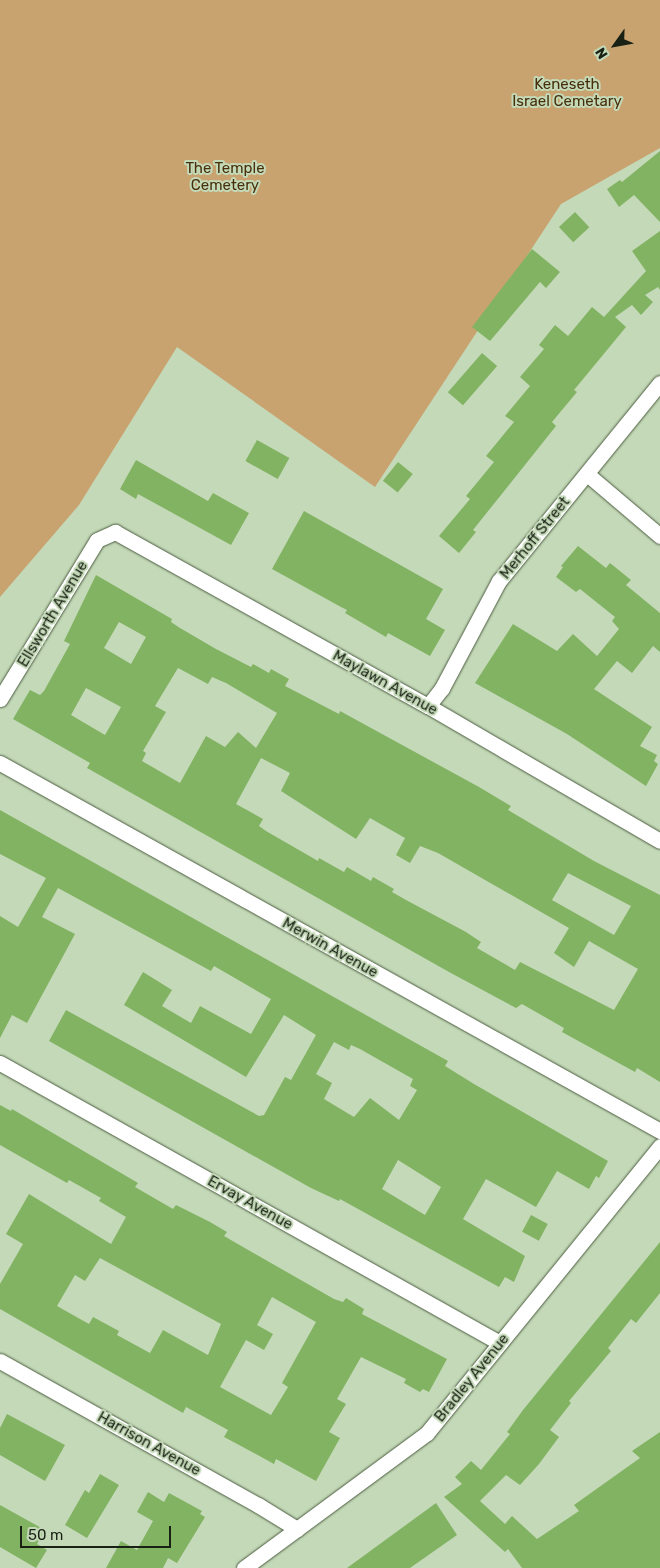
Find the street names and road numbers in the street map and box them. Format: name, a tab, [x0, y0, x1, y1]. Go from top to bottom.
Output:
street label: Merhoff Street	[496, 493, 574, 583]
street label: Ellsworth Avenue	[14, 557, 92, 671]
street label: Maylawn Avenue	[329, 647, 441, 719]
street label: Merwin Avenue	[279, 914, 381, 982]
street label: Ervay Avenue	[204, 1172, 296, 1234]
street label: Bradley Avenue	[431, 1330, 513, 1426]
street label: Harrison Avenue	[94, 1408, 204, 1480]

